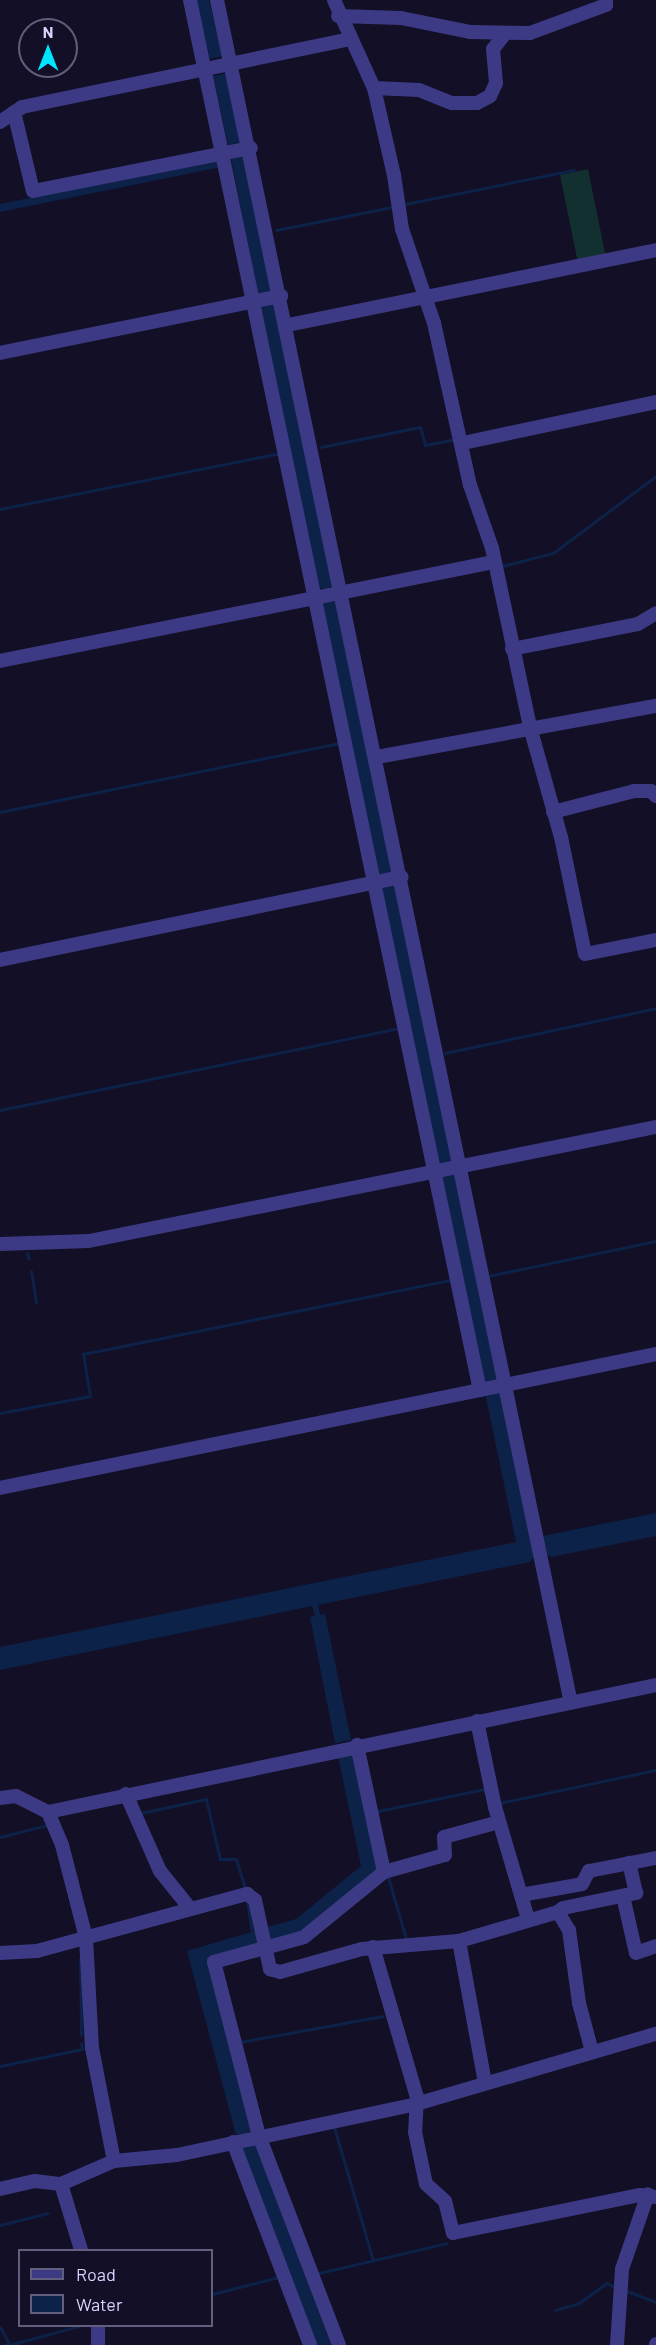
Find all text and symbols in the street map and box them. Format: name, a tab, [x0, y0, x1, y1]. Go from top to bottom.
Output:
north arrow	[18, 18, 78, 78]
text: N	[43, 22, 53, 41]
legend	[18, 2249, 213, 2327]
text: Road	[76, 2263, 116, 2285]
text: Water	[76, 2293, 123, 2315]

